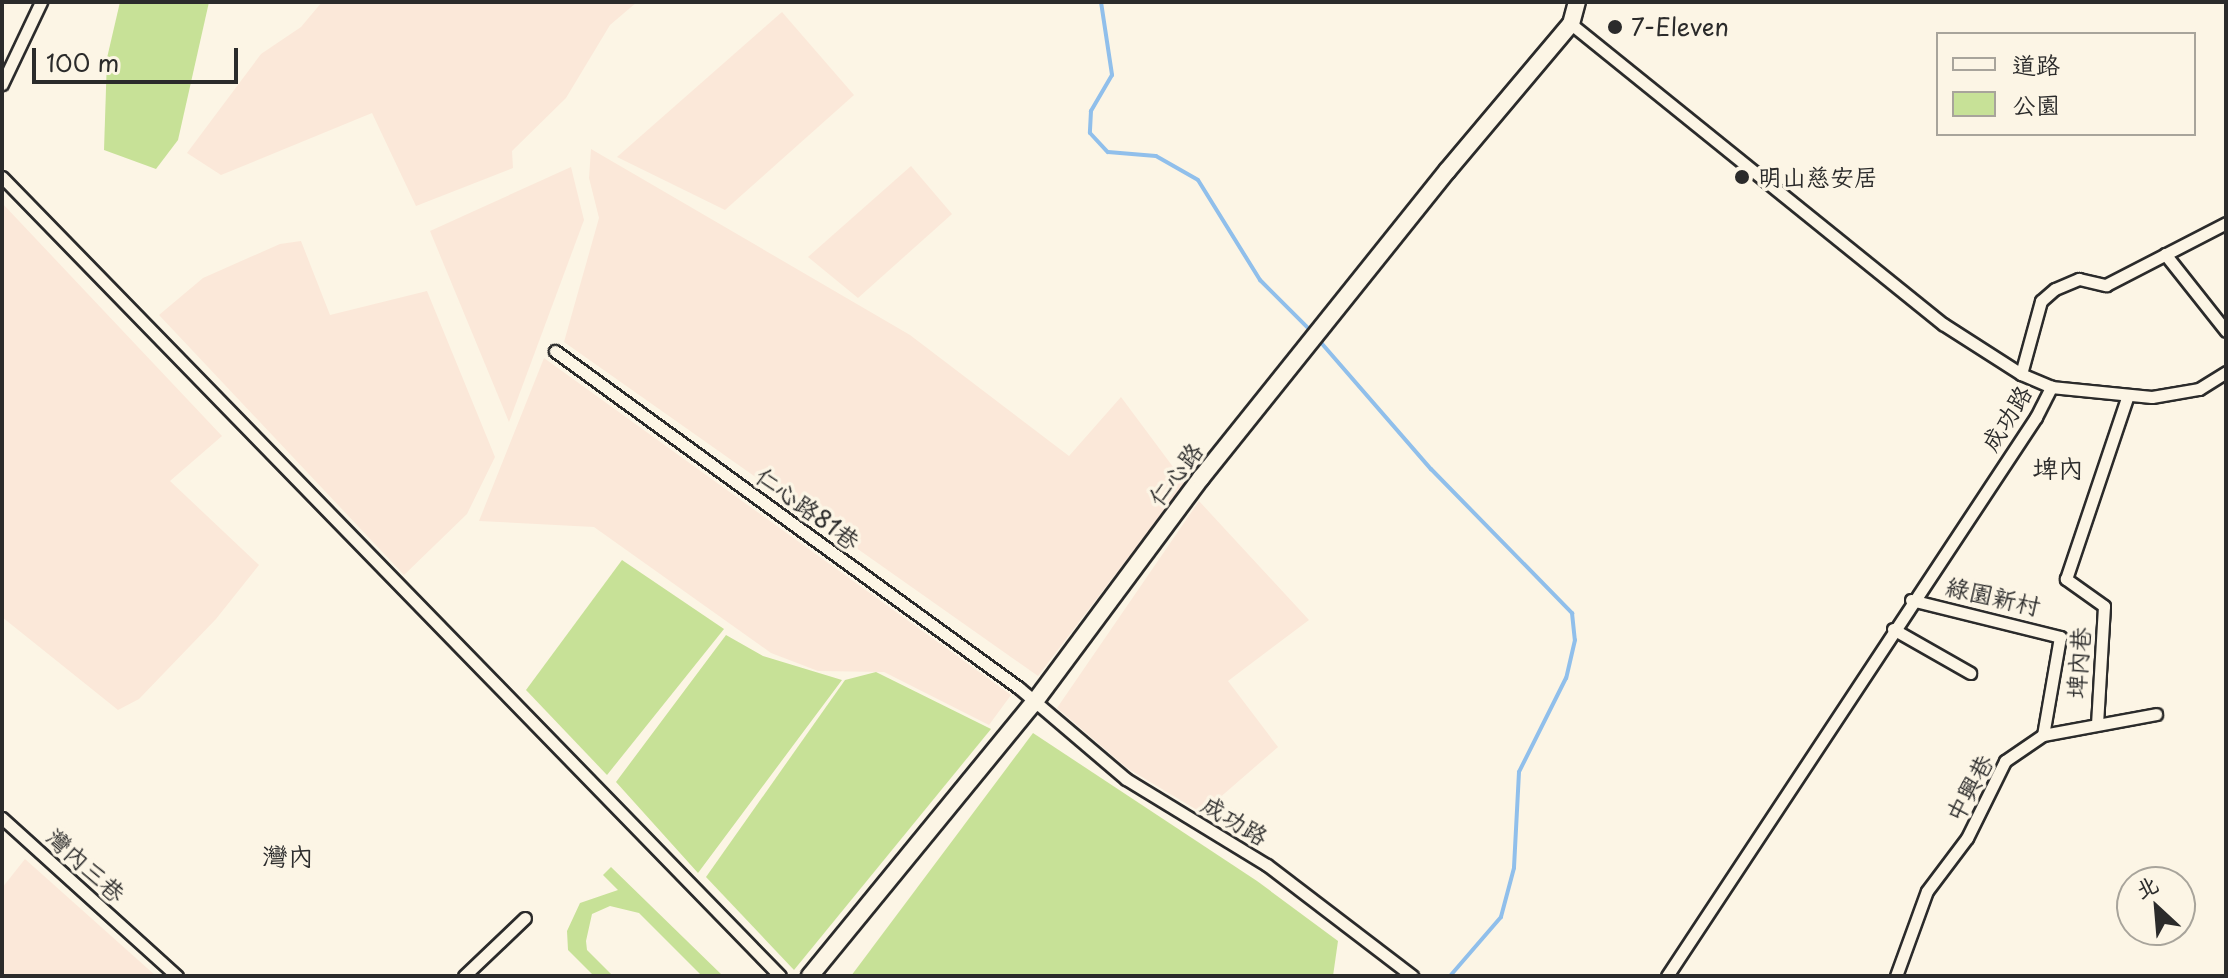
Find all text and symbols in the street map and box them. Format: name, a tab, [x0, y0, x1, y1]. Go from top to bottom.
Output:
place label: 7-Eleven	[1631, 13, 1729, 41]
marker: 7-Eleven	[1606, 18, 1624, 36]
scale bar	[36, 32, 242, 82]
legend	[1936, 32, 2196, 136]
text: 100 m	[46, 44, 119, 80]
text: 道路	[2012, 46, 2060, 82]
text: 公園	[2012, 86, 2060, 122]
place label: 明山慈安居	[1758, 163, 1878, 191]
marker: 明山慈安居	[1733, 168, 1751, 186]
street label: 成功路	[1975, 380, 2037, 456]
street label: 仁心路	[1141, 437, 1209, 511]
district label: 埤内	[2032, 452, 2084, 484]
street label: 仁心路81巷	[750, 461, 866, 555]
street label: 綠園新村	[1943, 571, 2043, 621]
street label: 埤內巷	[2061, 626, 2095, 700]
street label: 中興巷	[1939, 749, 1999, 827]
street label: 成功路	[1197, 789, 1273, 851]
street label: 灣內三巷	[41, 822, 131, 908]
district label: 灣内	[262, 840, 314, 872]
north arrow	[2116, 866, 2196, 946]
text: 北	[2129, 866, 2163, 905]

